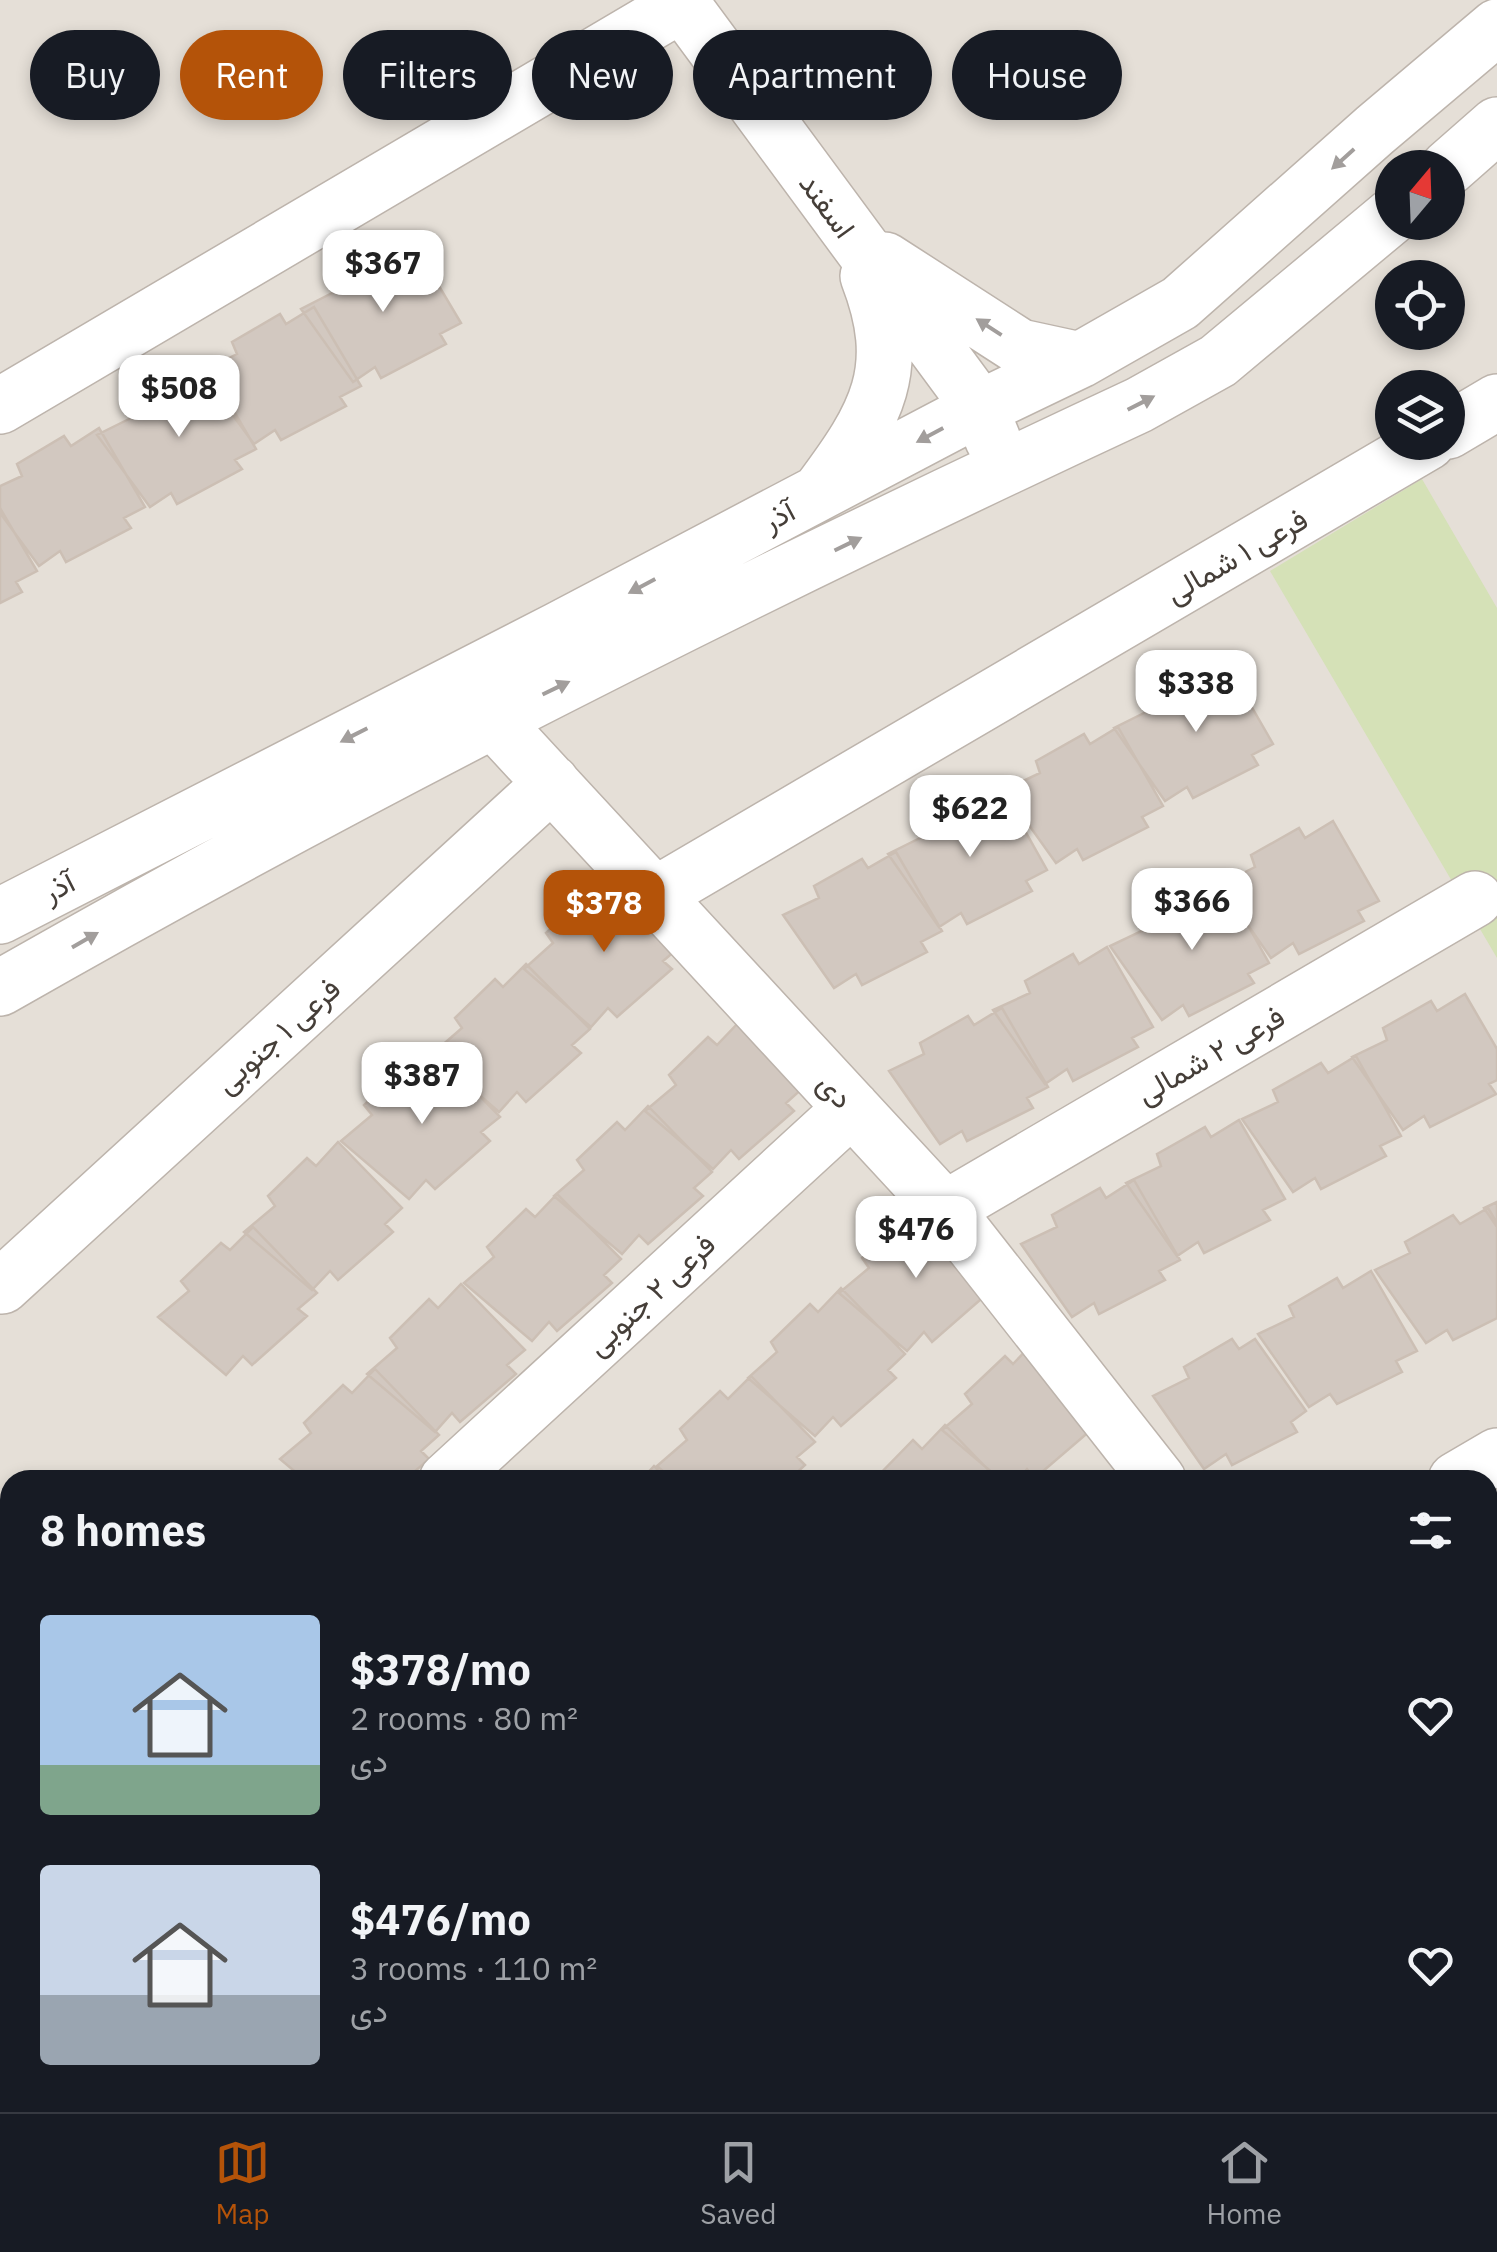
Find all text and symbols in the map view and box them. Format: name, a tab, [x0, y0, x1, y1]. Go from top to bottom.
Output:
chip: Buy	[30, 30, 160, 120]
chip: Rent	[180, 30, 323, 120]
chip: Filters	[343, 30, 512, 120]
chip: New	[532, 30, 673, 120]
chip: Apartment	[693, 30, 932, 120]
chip: House	[952, 30, 1122, 120]
one-way arrow	[1331, 147, 1356, 169]
north arrow	[1375, 150, 1465, 240]
map controls	[1375, 150, 1465, 460]
street label: اسفند	[791, 165, 865, 245]
pin: $367	[324, 230, 442, 315]
text: $367	[345, 241, 421, 283]
button: locate	[1375, 260, 1465, 350]
one-way arrow	[976, 319, 1003, 337]
pin: $508	[120, 355, 238, 440]
text: $508	[141, 366, 217, 408]
button: layers	[1375, 370, 1465, 460]
one-way arrow	[1126, 395, 1155, 412]
one-way arrow	[916, 426, 945, 443]
street label: آذر	[754, 489, 803, 540]
street label: فرعی ۱ شمالی	[1158, 499, 1314, 611]
one-way arrow	[834, 536, 863, 553]
one-way arrow	[628, 577, 657, 594]
pin: $338	[1137, 650, 1255, 735]
text: $338	[1158, 661, 1234, 703]
one-way arrow	[542, 679, 571, 696]
one-way arrow	[339, 726, 368, 743]
pin: $622	[911, 775, 1029, 860]
text: $622	[932, 786, 1008, 828]
street label: آذر	[34, 861, 83, 911]
pin: $366	[1133, 868, 1251, 953]
pin: $378	[545, 870, 663, 955]
text: $366	[1154, 879, 1230, 921]
text: $378	[566, 881, 642, 923]
one-way arrow	[70, 931, 99, 948]
street label: فرعی ۱ جنوبی	[206, 968, 348, 1102]
street label: فرعی ۲ شمالی	[1129, 996, 1291, 1112]
pin: $387	[363, 1042, 481, 1127]
text: $387	[384, 1053, 460, 1095]
street label: دی	[810, 1064, 862, 1116]
pin: $476	[857, 1196, 975, 1281]
text: $476	[878, 1207, 954, 1249]
street label: فرعی ۲ جنوبی	[577, 1224, 723, 1364]
text: 8 homes	[40, 1503, 206, 1558]
icon: filters	[1403, 1503, 1458, 1558]
text: $378/mo	[350, 1642, 531, 1697]
icon: home	[120, 1655, 240, 1775]
icon: heart	[1403, 1688, 1458, 1743]
text: 2 rooms · 80 m²	[350, 1697, 578, 1739]
text: دی	[350, 1739, 388, 1781]
text: $476/mo	[350, 1892, 531, 1947]
icon: home	[120, 1905, 240, 2025]
icon: heart	[1403, 1938, 1458, 1993]
text: 3 rooms · 110 m²	[350, 1947, 597, 1989]
text: دی	[350, 1989, 388, 2031]
tab: Map	[215, 2135, 270, 2232]
tab: Saved	[700, 2135, 776, 2232]
tab: Home	[1207, 2135, 1282, 2232]

